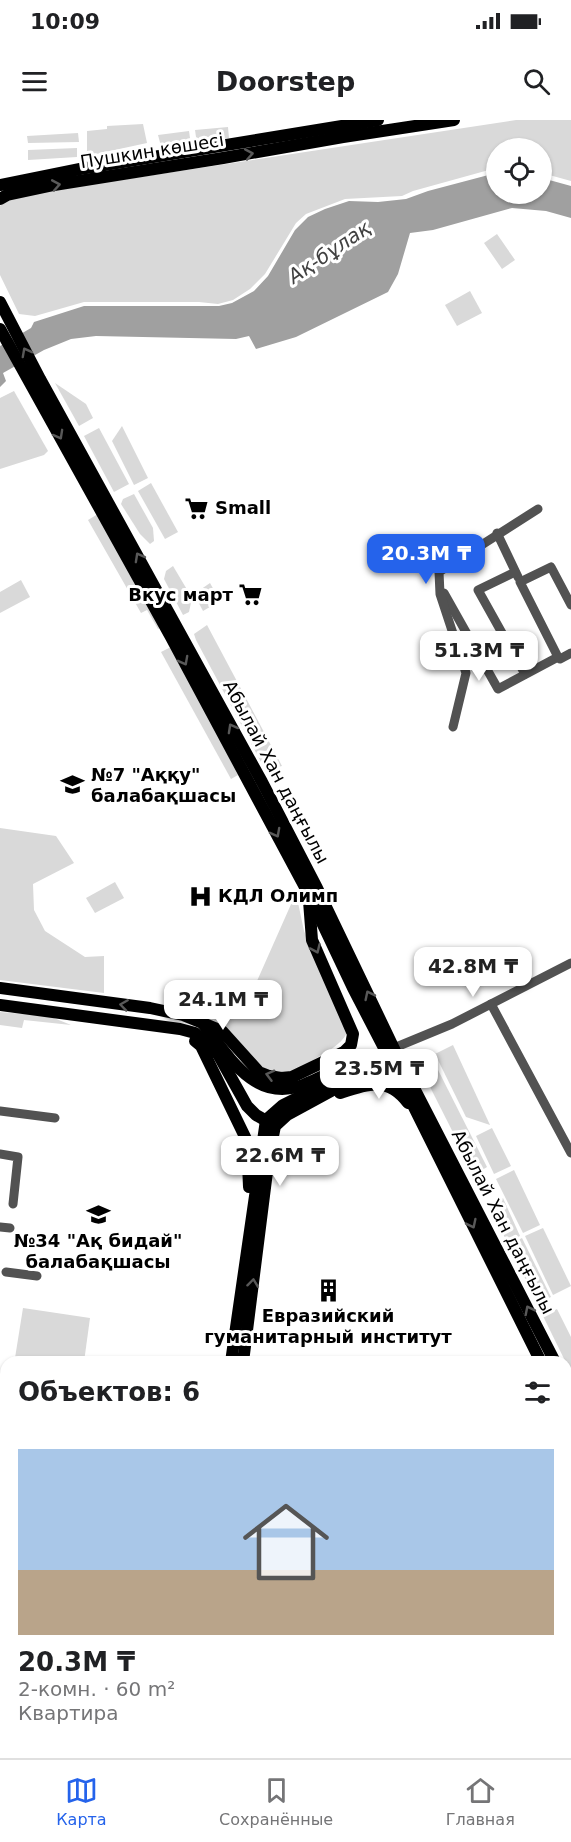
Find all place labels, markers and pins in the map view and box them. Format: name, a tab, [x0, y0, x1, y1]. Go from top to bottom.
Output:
supermarket icon: Small	[184, 495, 210, 521]
place label: Small	[215, 497, 271, 518]
pin: 20.3M ₸	[371, 534, 481, 585]
supermarket icon: Вкус март	[238, 582, 264, 608]
place label: Вкус март	[128, 584, 234, 605]
pin: 51.3M ₸	[424, 631, 534, 682]
place label: №7 "Аққу" балабақшасы	[91, 764, 236, 806]
school or university icon: №7 "Аққу" балабақшасы	[60, 772, 86, 798]
hospital icon: КДЛ Олимп	[187, 883, 213, 909]
place label: КДЛ Олимп	[218, 885, 338, 906]
pin: 42.8M ₸	[418, 947, 528, 998]
pin: 24.1M ₸	[168, 980, 278, 1031]
pin: 23.5M ₸	[324, 1049, 434, 1100]
pin: 22.6M ₸	[225, 1136, 335, 1187]
school or university icon: №34 "Ақ бидай" балабақшасы	[85, 1202, 111, 1228]
place label: №34 "Ақ бидай" балабақшасы	[14, 1230, 182, 1272]
building icon: Евразийский гуманитарный институт	[315, 1277, 341, 1303]
place label: Евразийский гуманитарный институт	[204, 1305, 452, 1347]

